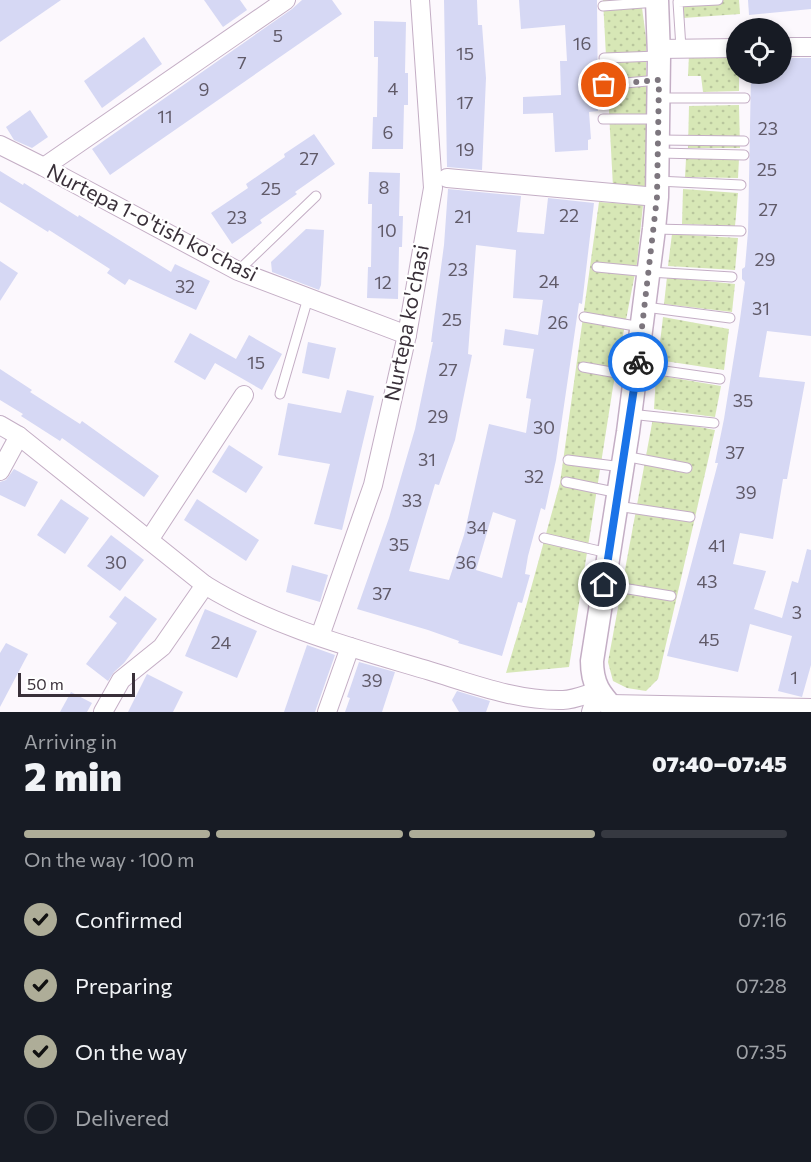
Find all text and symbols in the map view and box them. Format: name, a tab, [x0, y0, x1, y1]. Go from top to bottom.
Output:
map controls	[726, 18, 792, 84]
button: locate	[726, 18, 792, 84]
house number: 5	[273, 24, 283, 46]
house number: 16	[573, 32, 591, 54]
house number: 15	[456, 42, 474, 64]
house number: 7	[237, 51, 247, 73]
pin	[578, 59, 629, 110]
icon: bag	[587, 68, 620, 101]
house number: 4	[388, 77, 399, 99]
house number: 9	[199, 78, 209, 100]
house number: 17	[456, 91, 474, 113]
house number: 11	[157, 105, 173, 127]
house number: 23	[758, 117, 778, 139]
house number: 6	[383, 121, 393, 143]
house number: 19	[456, 138, 474, 160]
house number: 27	[299, 147, 319, 169]
street label: Nurtepa 1-o'tish ko'chasi	[43, 158, 262, 286]
house number: 25	[757, 158, 777, 180]
house number: 8	[379, 176, 390, 198]
house number: 25	[261, 177, 281, 199]
house number: 27	[758, 198, 778, 220]
house number: 22	[559, 204, 579, 226]
house number: 21	[454, 205, 472, 227]
house number: 23	[227, 206, 247, 228]
house number: 10	[377, 219, 397, 241]
street label: Nurtepa ko'chasi	[378, 242, 433, 403]
house number: 29	[755, 248, 775, 270]
house number: 23	[448, 258, 468, 280]
house number: 24	[539, 270, 559, 292]
house number: 12	[374, 271, 392, 293]
house number: 32	[175, 275, 195, 297]
house number: 31	[752, 297, 770, 319]
house number: 25	[442, 308, 462, 330]
house number: 26	[548, 311, 568, 333]
courier	[608, 332, 668, 392]
icon: bike	[622, 346, 655, 379]
house number: 15	[247, 351, 265, 373]
house number: 27	[438, 358, 458, 380]
house number: 35	[733, 389, 753, 411]
house number: 29	[428, 405, 448, 427]
house number: 30	[533, 416, 555, 438]
house number: 37	[725, 441, 745, 463]
house number: 31	[418, 448, 436, 470]
house number: 32	[524, 465, 544, 487]
house number: 39	[735, 481, 757, 503]
house number: 33	[402, 489, 422, 511]
house number: 34	[466, 516, 488, 538]
house number: 35	[389, 533, 409, 555]
house number: 41	[708, 534, 726, 556]
house number: 30	[105, 551, 127, 573]
house number: 36	[455, 551, 477, 573]
pin	[578, 559, 629, 610]
icon: home	[587, 568, 620, 601]
house number: 43	[696, 570, 718, 592]
house number: 37	[372, 582, 392, 604]
house number: 3	[792, 601, 802, 623]
house number: 45	[698, 628, 720, 650]
house number: 24	[211, 631, 231, 653]
house number: 1	[790, 666, 798, 688]
house number: 39	[361, 669, 383, 691]
scale bar	[18, 670, 135, 698]
text: 50 m	[27, 674, 64, 693]
text: Arriving in	[24, 729, 117, 753]
text: 07:40–07:45	[652, 750, 787, 777]
text: 2 min	[24, 751, 122, 799]
text: On the way · 100 m	[24, 847, 194, 871]
icon: check	[24, 903, 57, 936]
text: Confirmed	[75, 906, 182, 933]
text: 07:16	[738, 907, 787, 931]
icon: check	[24, 969, 57, 1002]
text: Preparing	[75, 972, 172, 999]
text: 07:28	[736, 973, 787, 997]
icon: check	[24, 1035, 57, 1068]
text: On the way	[75, 1038, 187, 1065]
text: 07:35	[736, 1039, 787, 1063]
text: Delivered	[75, 1104, 169, 1131]

